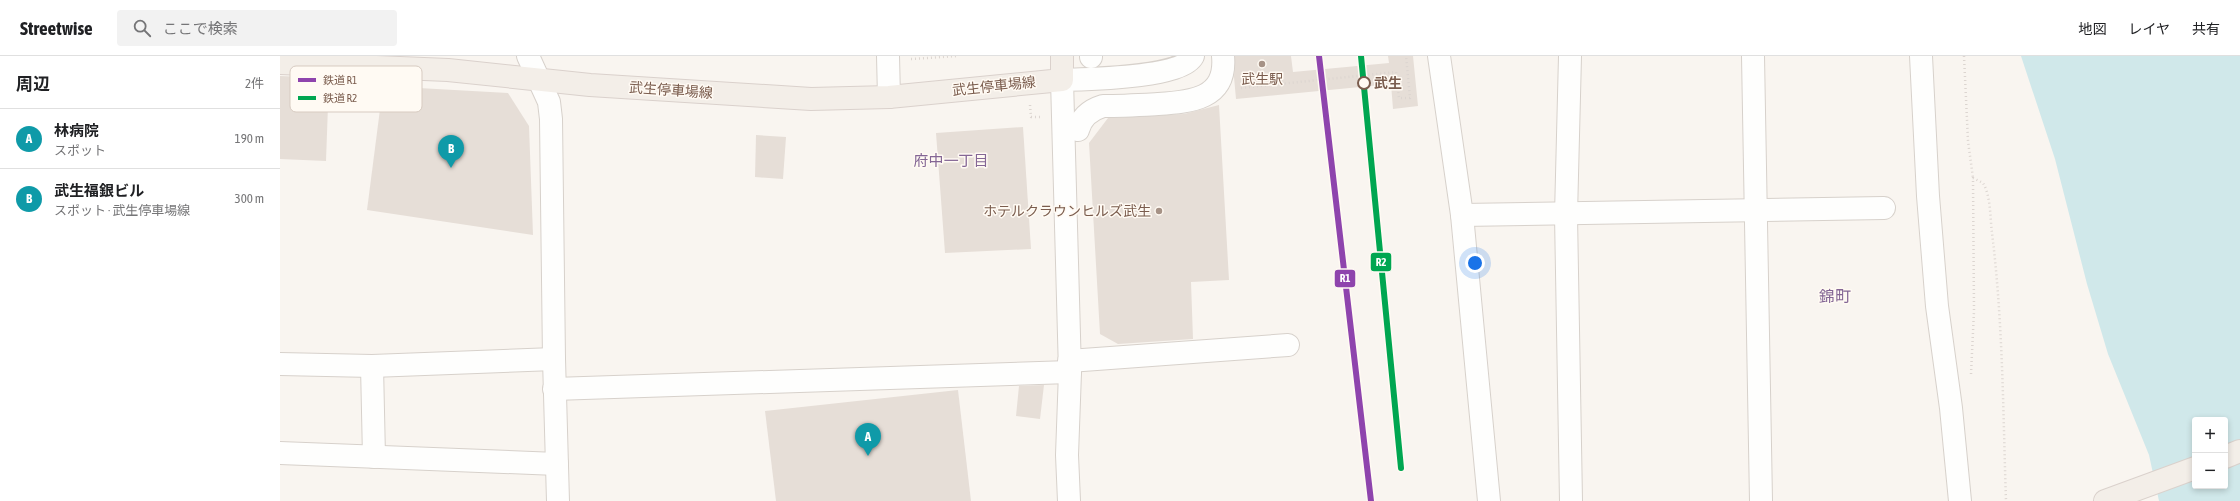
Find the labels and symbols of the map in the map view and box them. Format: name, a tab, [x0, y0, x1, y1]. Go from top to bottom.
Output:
marker: 武生駅	[1257, 59, 1267, 69]
legend	[290, 66, 422, 112]
place label: 武生駅	[1241, 71, 1283, 87]
text: 鉄道 R1	[323, 74, 357, 86]
street label: 武生停車場線	[951, 74, 1037, 98]
place label: 武生	[1374, 75, 1402, 91]
marker: 武生	[1357, 76, 1371, 90]
street label: 武生停車場線	[629, 79, 713, 101]
text: 鉄道 R2	[323, 92, 357, 104]
pin: B	[438, 135, 464, 168]
district label: 府中一丁目	[913, 152, 989, 169]
place label: ホテルクラウンヒルズ武生	[983, 203, 1151, 219]
marker: ホテルクラウンヒルズ武生	[1154, 206, 1164, 216]
line badge: R2	[1370, 252, 1392, 272]
your location	[1465, 253, 1485, 273]
text: R2	[1376, 256, 1386, 268]
line badge: R1	[1334, 269, 1356, 288]
text: R1	[1340, 272, 1350, 284]
district label: 錦町	[1819, 287, 1851, 305]
pin: A	[855, 423, 881, 456]

